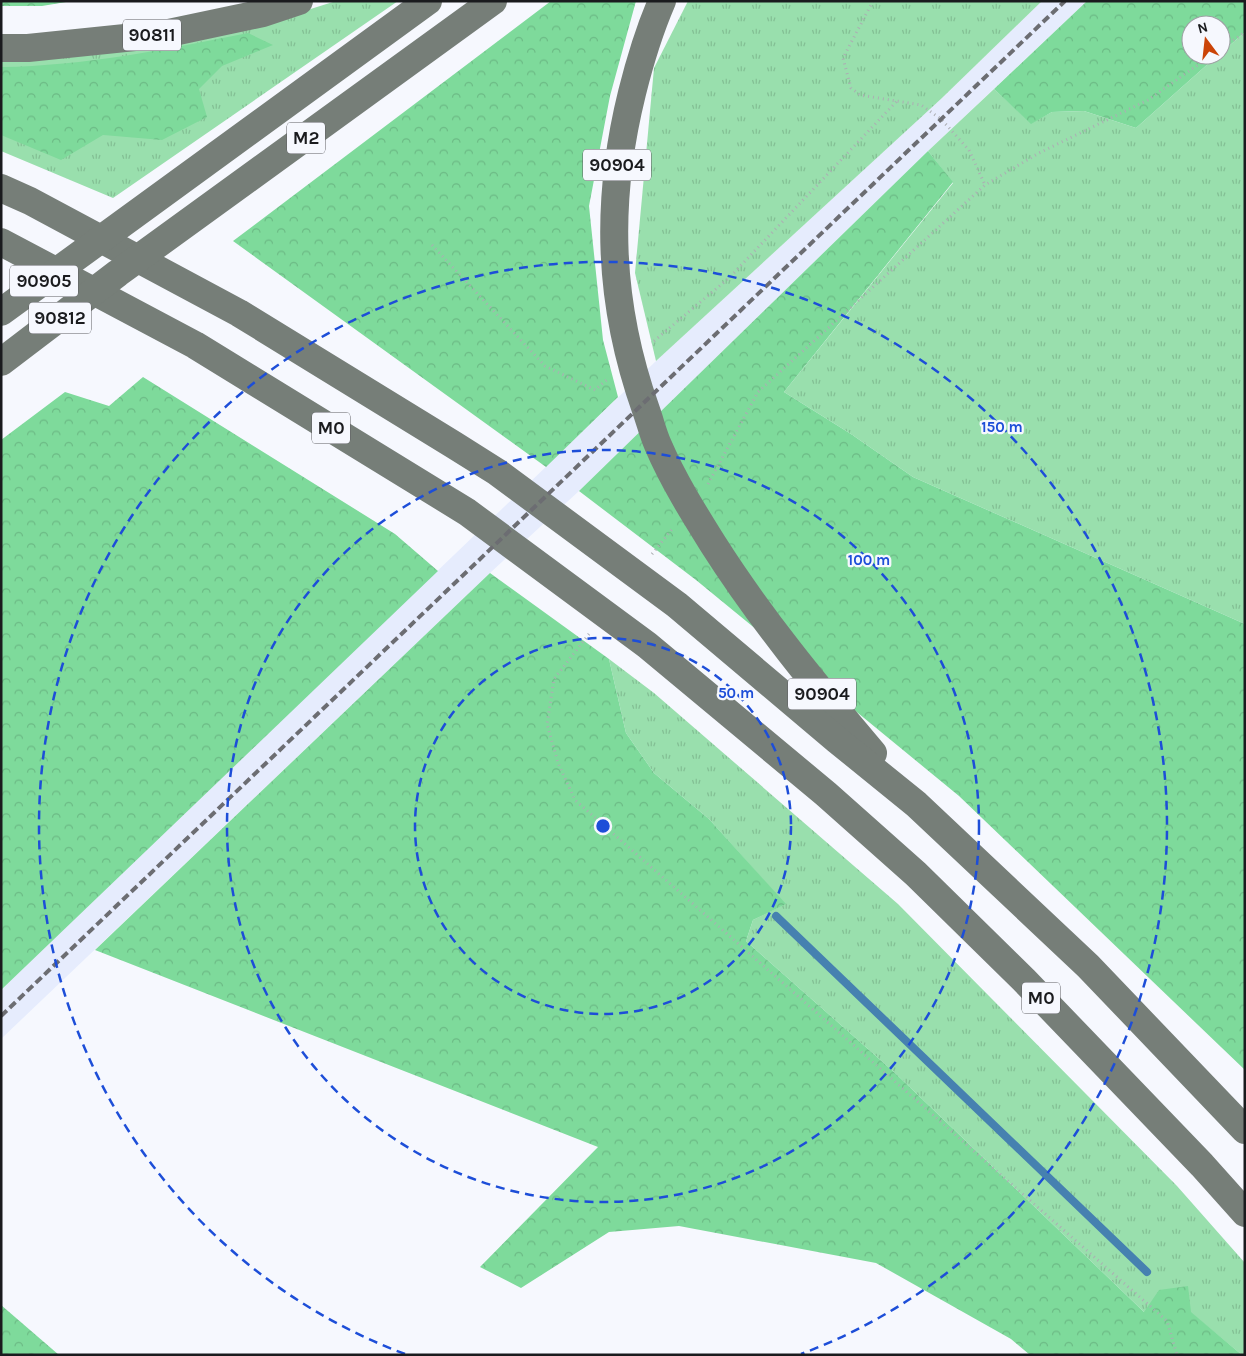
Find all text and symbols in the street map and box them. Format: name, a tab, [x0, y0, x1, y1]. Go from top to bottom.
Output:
north arrow	[1181, 15, 1231, 65]
text: N	[1196, 18, 1210, 37]
road number: 90811	[123, 20, 181, 50]
road number: M2	[287, 122, 325, 154]
road number: 90904	[583, 150, 651, 180]
road number: 90905	[10, 266, 78, 296]
road number: 90812	[29, 302, 91, 334]
road number: M0	[312, 412, 350, 443]
text: 150 m	[981, 418, 1023, 436]
text: 100 m	[848, 551, 890, 569]
road number: 90904	[788, 679, 856, 710]
text: 50 m	[718, 684, 754, 702]
centre of rings	[594, 817, 612, 835]
road number: M0	[1022, 982, 1060, 1014]

